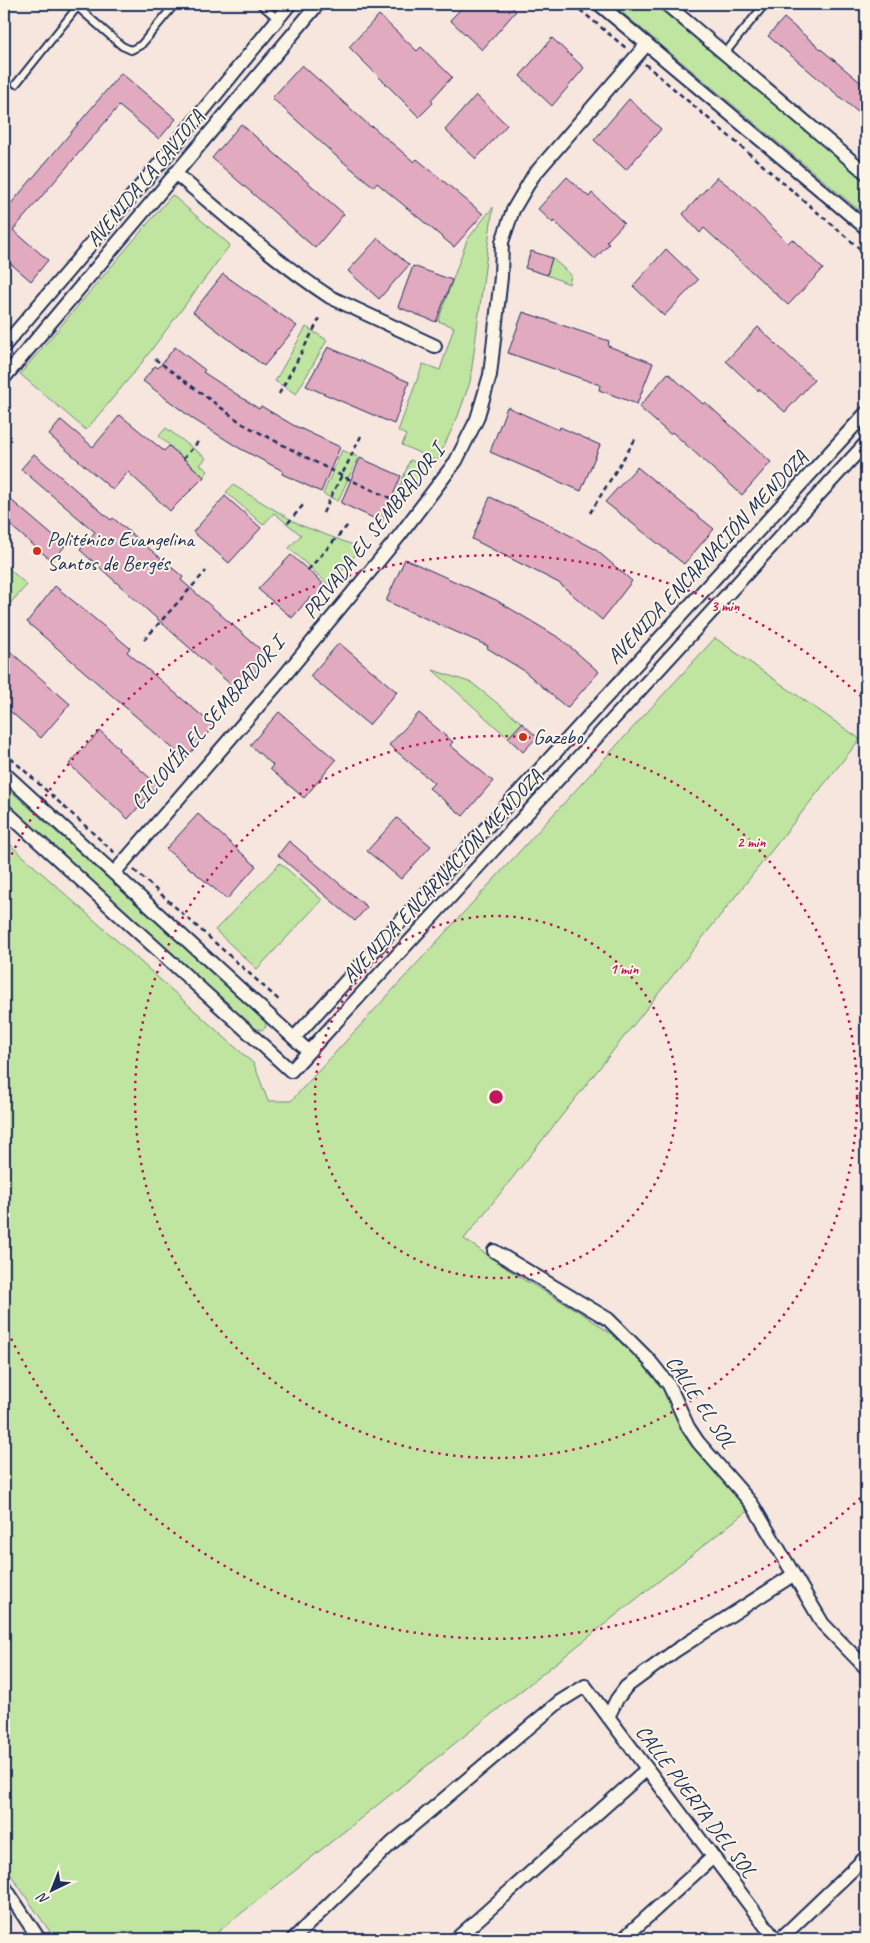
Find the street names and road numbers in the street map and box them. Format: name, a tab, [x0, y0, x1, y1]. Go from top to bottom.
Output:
street label: AVENIDA LA GAVIOTA	[80, 104, 210, 252]
street label: PRIVADA EL SEMBRADOR I	[297, 435, 452, 624]
street label: AVENIDA ENCARNACIÓN MENDOZA	[601, 445, 813, 669]
street label: CICLOVÍA EL SEMBRADOR I	[125, 628, 292, 815]
street label: AVENIDA ENCARNACIÓN MENDOZA	[336, 764, 548, 988]
street label: CALLE EL SOL	[660, 1350, 742, 1454]
street label: CALLE PUERTA DEL SOL	[630, 1720, 763, 1883]

